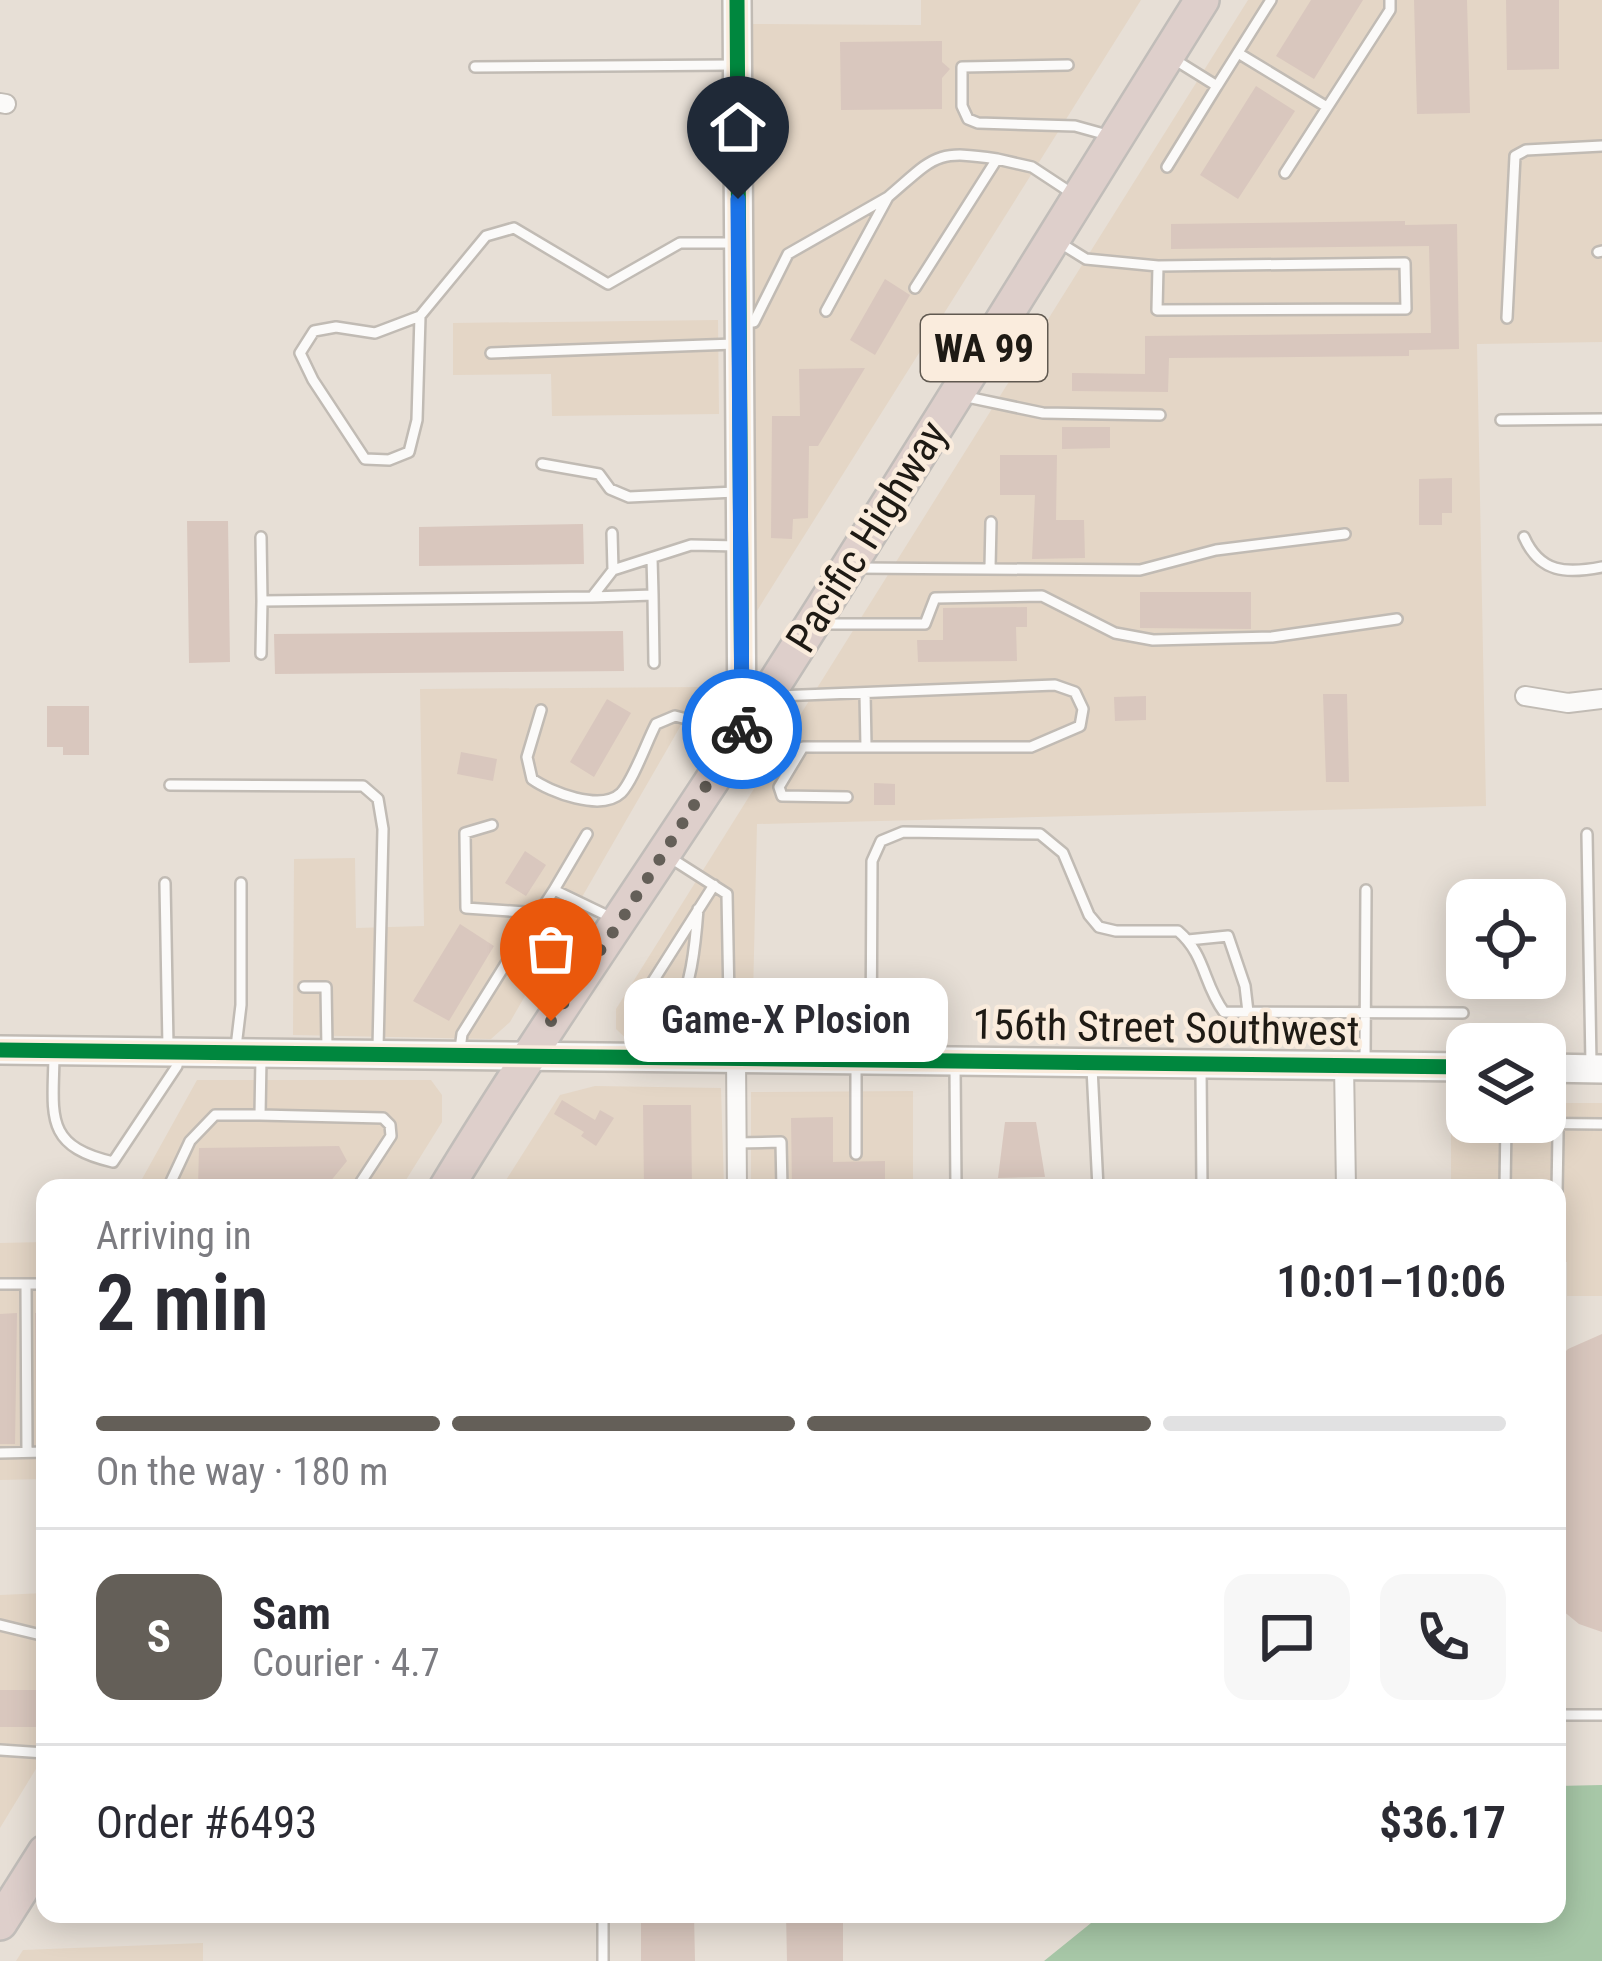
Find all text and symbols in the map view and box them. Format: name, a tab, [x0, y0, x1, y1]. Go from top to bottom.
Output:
pin	[687, 76, 789, 199]
icon: home	[705, 94, 771, 160]
road number: WA 99	[921, 315, 1047, 381]
street label: Pacific Highway	[776, 412, 957, 661]
courier	[682, 669, 802, 789]
icon: bike	[709, 696, 775, 762]
map controls	[1446, 879, 1566, 1143]
button: locate	[1446, 879, 1566, 999]
pin	[500, 898, 602, 1021]
icon: bag	[518, 916, 584, 982]
callout: Game-X Plosion	[623, 979, 947, 1063]
text: Game-X Plosion	[661, 997, 911, 1043]
street label: 156th Street Southwest	[972, 1000, 1360, 1055]
button: layers	[1446, 1023, 1566, 1143]
text: Arriving in	[96, 1213, 252, 1259]
text: 10:01–10:06	[1276, 1255, 1506, 1308]
text: 2 min	[96, 1258, 269, 1349]
text: On the way · 180 m	[96, 1449, 388, 1495]
button: chat	[1224, 1574, 1350, 1700]
button: phone	[1380, 1574, 1506, 1700]
text: Sam	[252, 1587, 331, 1640]
text: S	[147, 1610, 171, 1663]
text: Courier · 4.7	[252, 1640, 440, 1686]
text: Order #6493	[96, 1796, 317, 1849]
text: $36.17	[1379, 1796, 1506, 1849]

